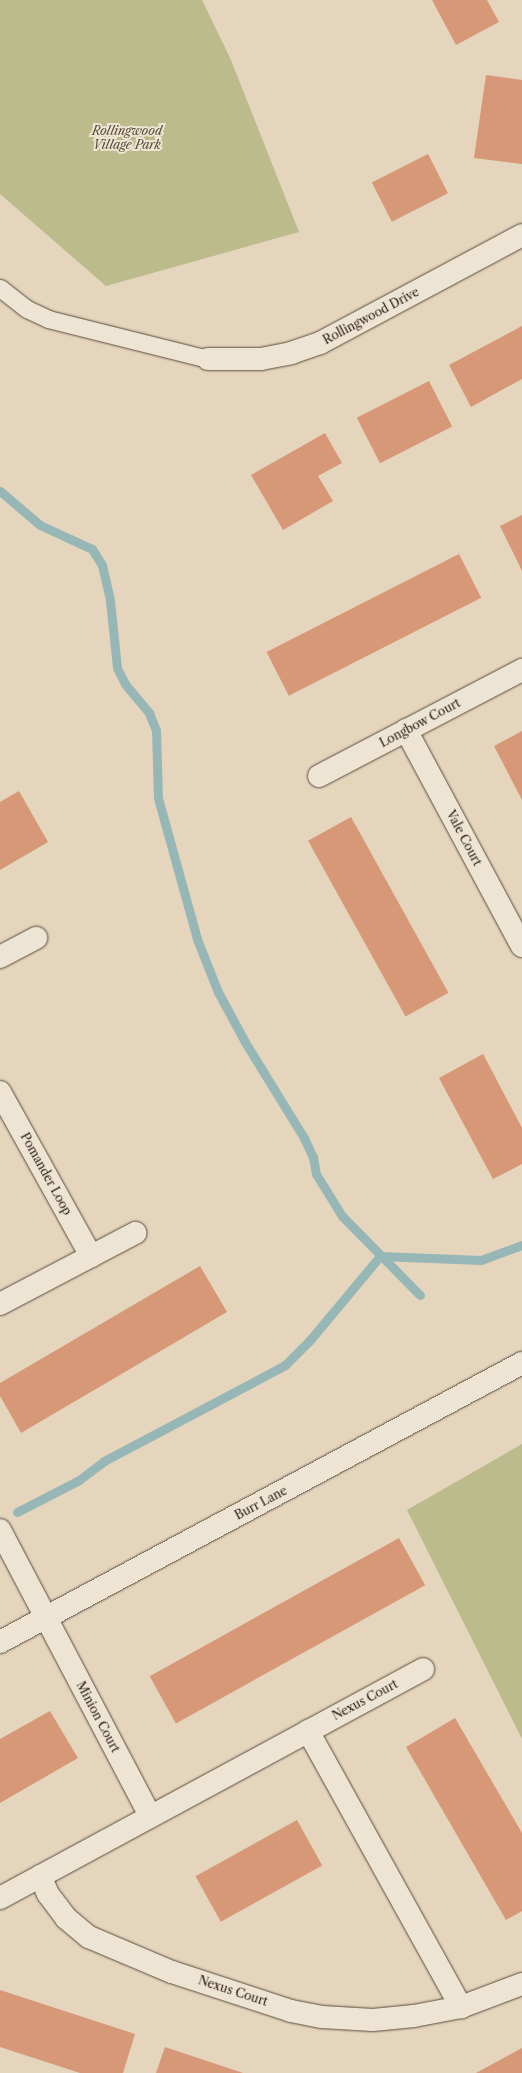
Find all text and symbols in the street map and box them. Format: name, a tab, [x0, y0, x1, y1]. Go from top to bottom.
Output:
park label: Rollingwood Village Park	[92, 124, 162, 152]
street label: Rollingwood Drive	[321, 285, 421, 347]
street label: Longbow Court	[377, 696, 463, 750]
street label: Vale Court	[443, 808, 485, 868]
street label: Pomander Loop	[17, 1130, 75, 1218]
street label: Burr Lane	[232, 1483, 290, 1523]
street label: Nexus Court	[330, 1677, 400, 1723]
street label: Minion Court	[73, 1679, 123, 1755]
street label: Nexus Court	[197, 1973, 269, 2009]

